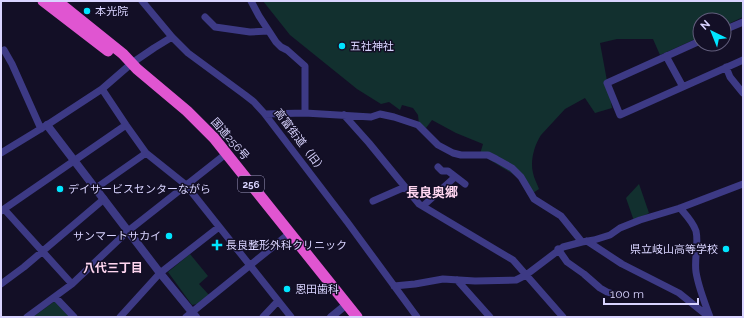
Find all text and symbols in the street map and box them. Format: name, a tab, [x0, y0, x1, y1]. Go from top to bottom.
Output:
place label: 本光院	[95, 5, 128, 18]
marker: 本光院	[82, 6, 92, 16]
north arrow	[692, 12, 732, 52]
text: N	[698, 17, 713, 33]
place label: 五社神社	[350, 40, 394, 53]
marker: 五社神社	[337, 41, 347, 51]
street label: 高富街道（旧）	[272, 106, 328, 176]
street label: 国道256号	[208, 115, 252, 163]
road number: 256	[238, 176, 264, 192]
place label: デイサービスセンターながら	[68, 183, 211, 196]
marker: デイサービスセンターながら	[55, 184, 65, 194]
district label: 長良奥郷	[406, 185, 458, 200]
place label: サンマートサカイ	[73, 230, 161, 243]
marker: サンマートサカイ	[164, 231, 174, 241]
marker: 長良整形外科クリニック	[211, 239, 223, 251]
place label: 長良整形外科クリニック	[226, 239, 347, 252]
place label: 県立岐山高等学校	[630, 243, 718, 256]
marker: 県立岐山高等学校	[721, 244, 731, 254]
district label: 八代三丁目	[83, 261, 143, 275]
scale bar	[604, 280, 698, 306]
place label: 恩田歯科	[295, 283, 339, 296]
marker: 恩田歯科	[282, 284, 292, 294]
text: 100 m	[610, 287, 644, 301]

